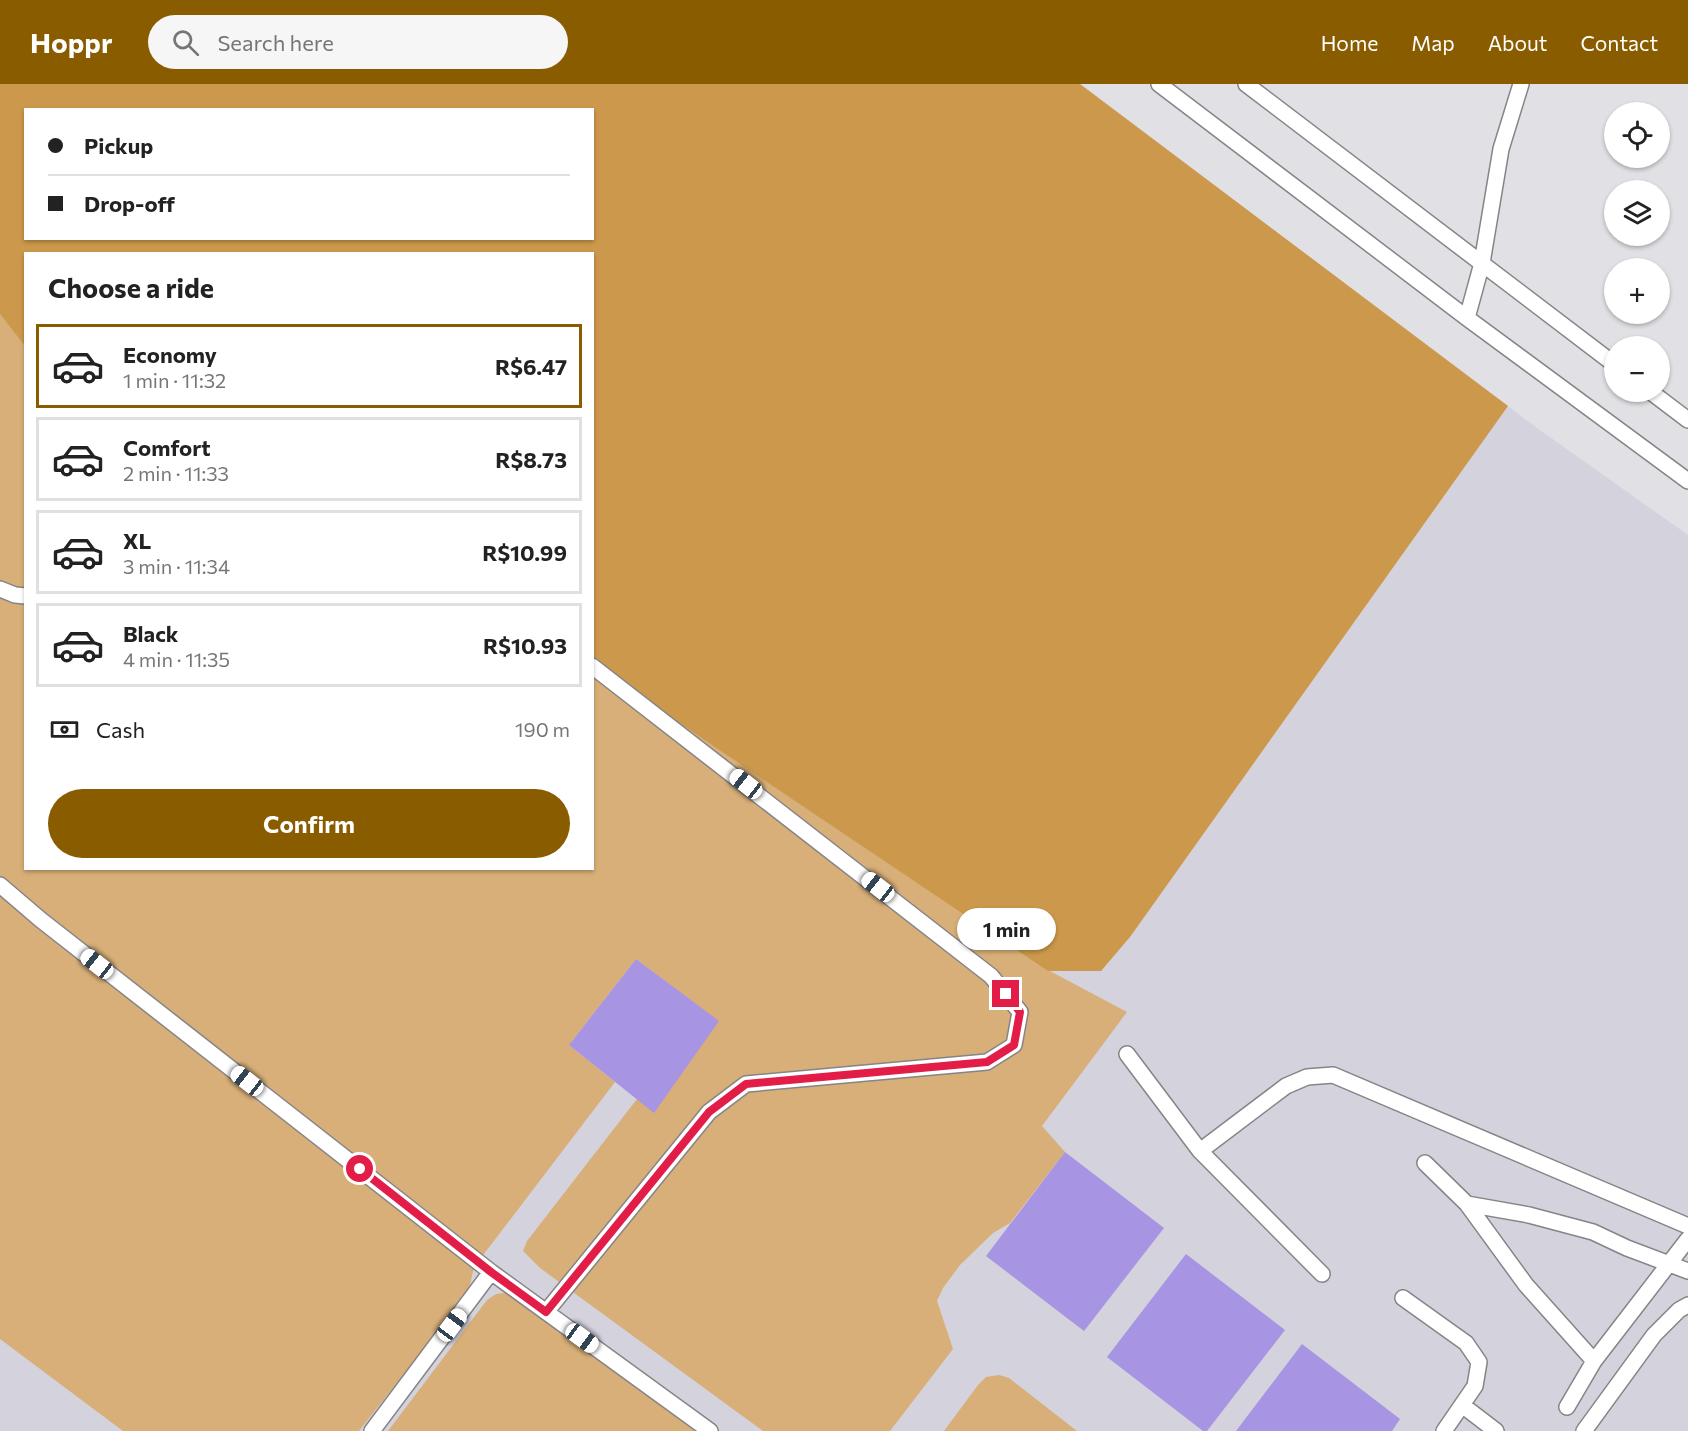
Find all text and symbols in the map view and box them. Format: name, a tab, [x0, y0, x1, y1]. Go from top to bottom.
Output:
search box	[148, 15, 568, 69]
text: Hoppr	[30, 25, 112, 59]
icon: search	[169, 26, 202, 59]
text: Search here	[217, 29, 334, 56]
text: Home	[1321, 30, 1378, 55]
text: Map	[1411, 30, 1455, 55]
text: About	[1488, 30, 1547, 55]
text: Contact	[1580, 30, 1658, 55]
map controls	[1604, 102, 1670, 402]
button: locate	[1604, 102, 1670, 168]
text: Pickup	[84, 132, 153, 159]
button: layers	[1604, 180, 1670, 246]
text: Drop-off	[84, 190, 175, 217]
button: +	[1604, 258, 1670, 324]
text: Choose a ride	[48, 271, 214, 304]
button: −	[1604, 336, 1670, 402]
icon: car	[51, 339, 105, 393]
text: Economy	[123, 341, 217, 368]
text: R$6.47	[495, 353, 567, 380]
text: 1 min · 11:32	[123, 368, 226, 392]
icon: car	[51, 432, 105, 486]
text: Comfort	[123, 434, 211, 461]
text: R$8.73	[495, 446, 567, 473]
text: 2 min · 11:33	[123, 461, 229, 485]
icon: car	[51, 525, 105, 579]
text: XL	[123, 527, 151, 554]
text: R$10.99	[482, 539, 567, 566]
text: 3 min · 11:34	[123, 554, 230, 578]
icon: car	[51, 618, 105, 672]
text: Black	[123, 620, 178, 647]
text: R$10.93	[483, 632, 567, 659]
text: 4 min · 11:35	[123, 647, 230, 671]
icon: cash	[48, 713, 81, 746]
text: Cash	[96, 716, 145, 743]
text: 190 m	[515, 717, 570, 741]
car	[726, 766, 766, 802]
button: Confirm	[48, 789, 570, 858]
car	[858, 869, 898, 905]
callout: 1 min	[956, 907, 1056, 949]
text: 1 min	[983, 917, 1030, 941]
car	[77, 946, 117, 982]
route end	[992, 980, 1019, 1007]
car	[227, 1063, 267, 1099]
route start	[346, 1155, 373, 1182]
car	[434, 1305, 470, 1345]
car	[562, 1320, 602, 1356]

